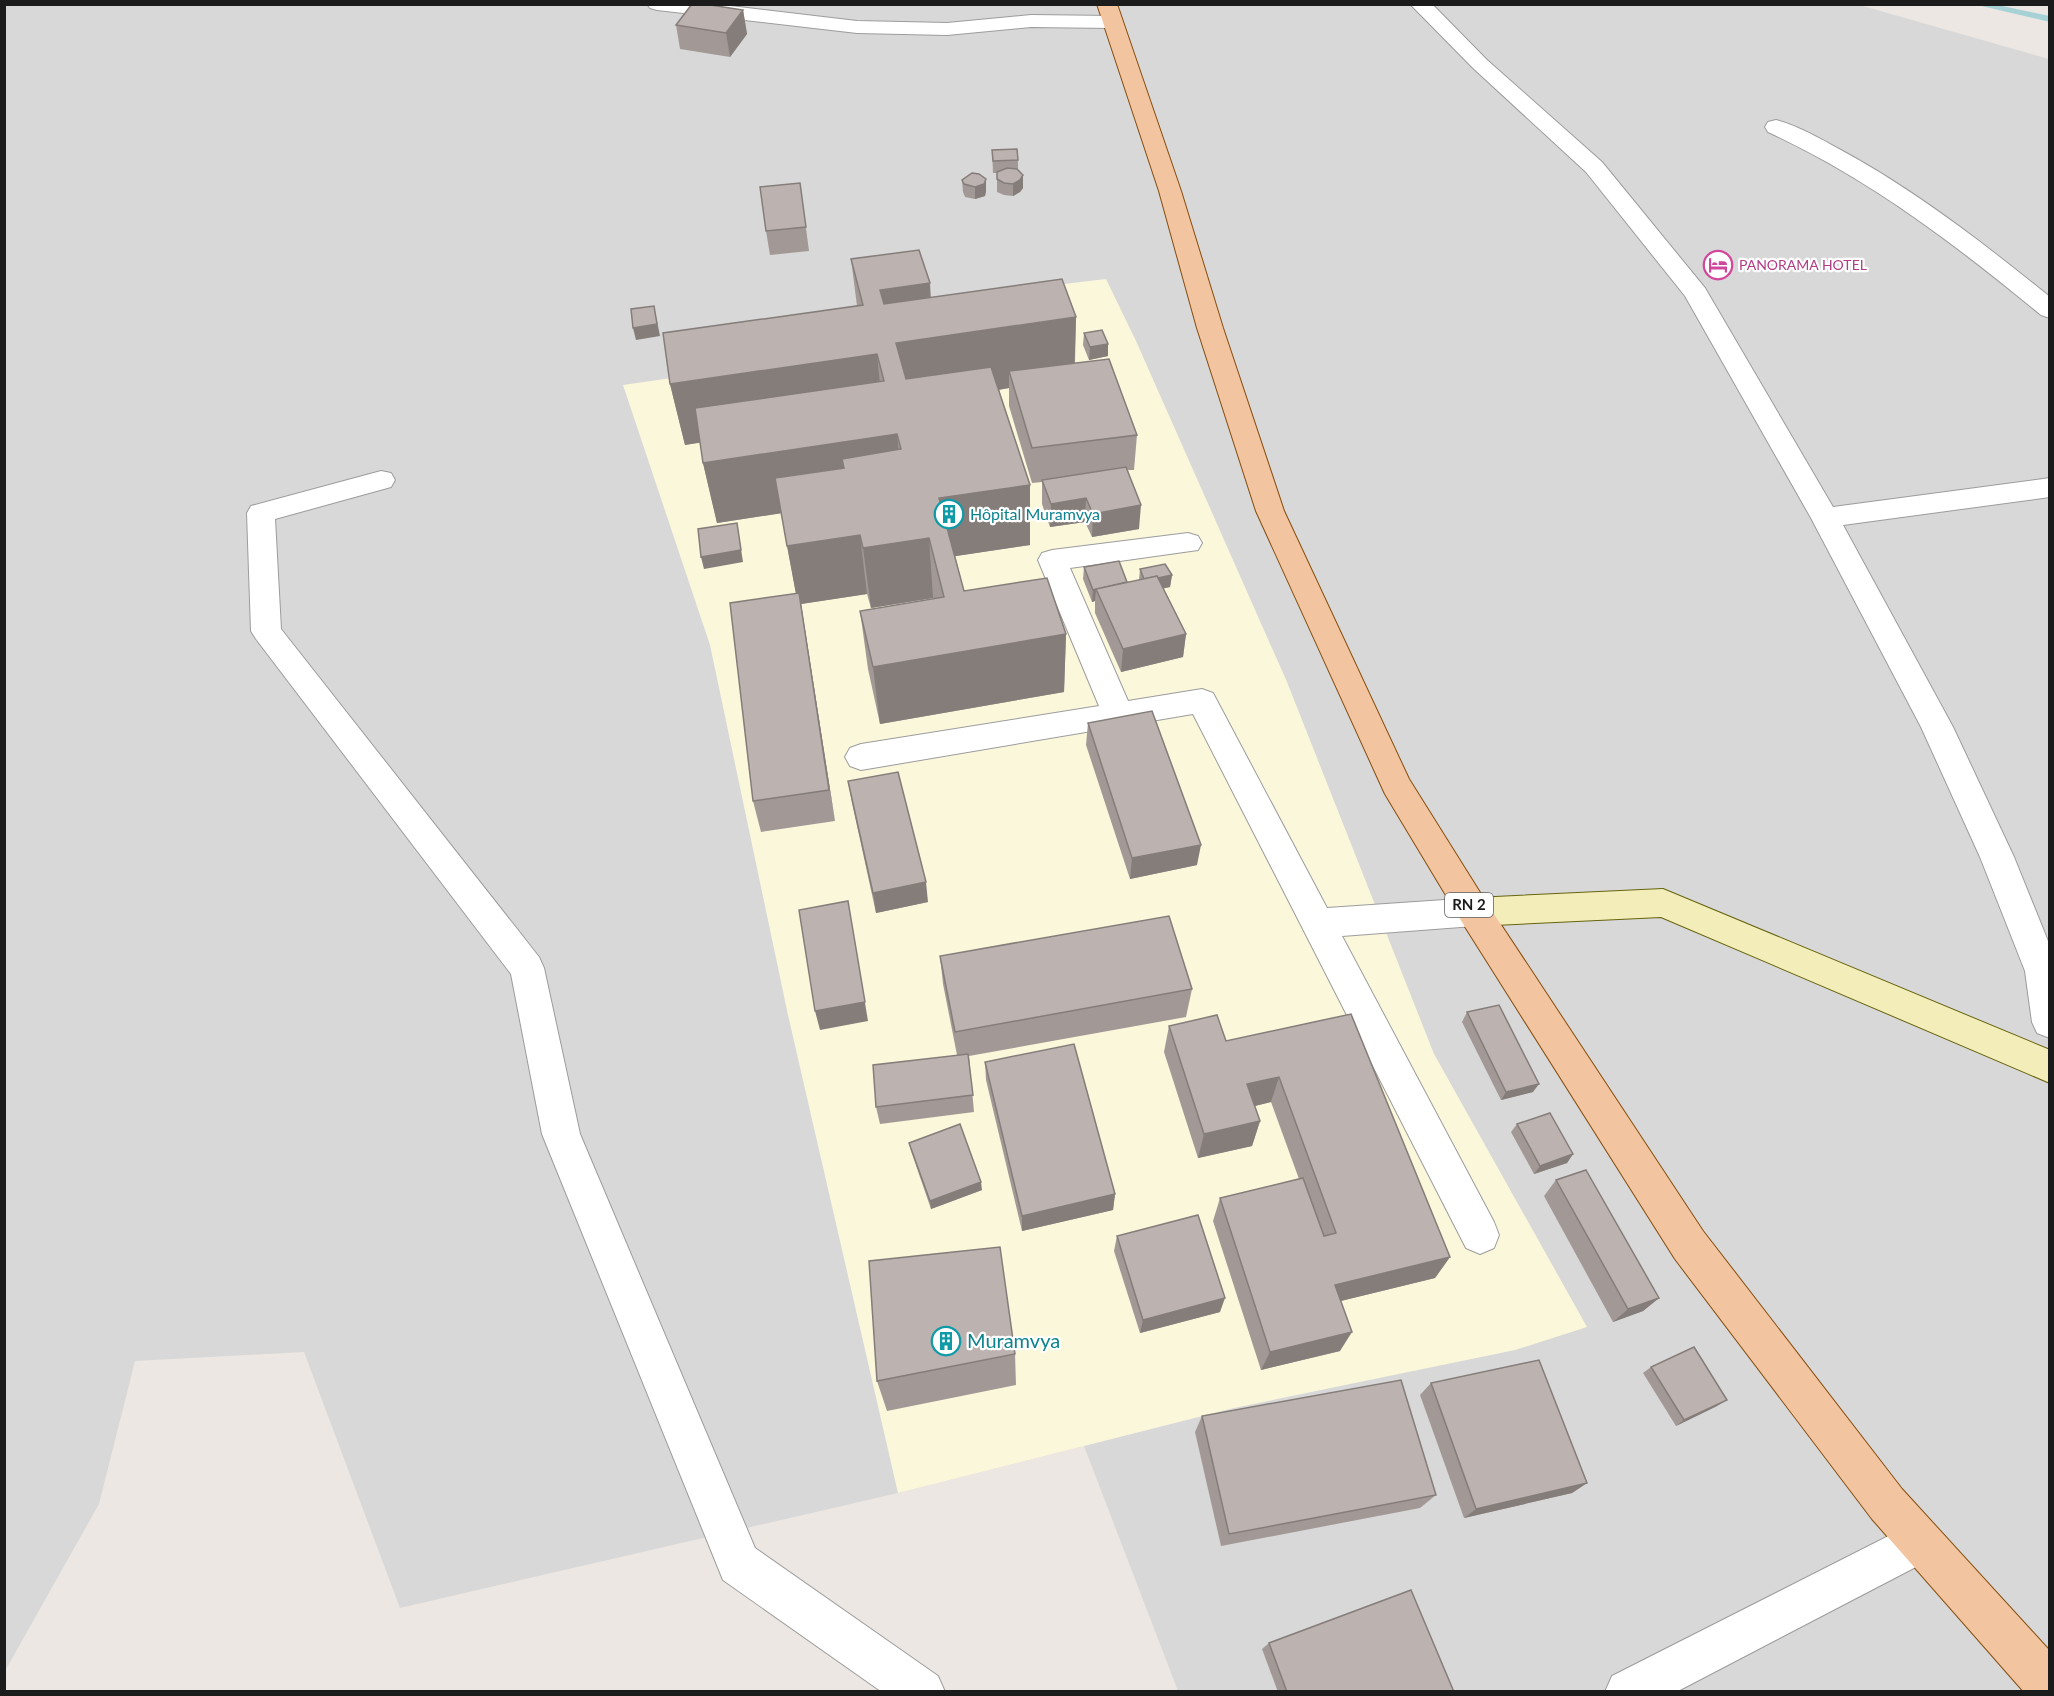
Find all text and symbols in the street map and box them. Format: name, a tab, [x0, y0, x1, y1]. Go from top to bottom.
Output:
hotel icon: PANORAMA HOTEL	[1702, 249, 1734, 281]
place label: PANORAMA HOTEL	[1739, 256, 1867, 273]
building icon: Hôpital Muramvya	[933, 498, 965, 530]
place label: Hôpital Muramvya	[970, 504, 1100, 523]
road number: RN 2	[1445, 893, 1493, 917]
building icon: Muramvya	[930, 1325, 962, 1357]
place label: Muramvya	[967, 1328, 1060, 1352]

